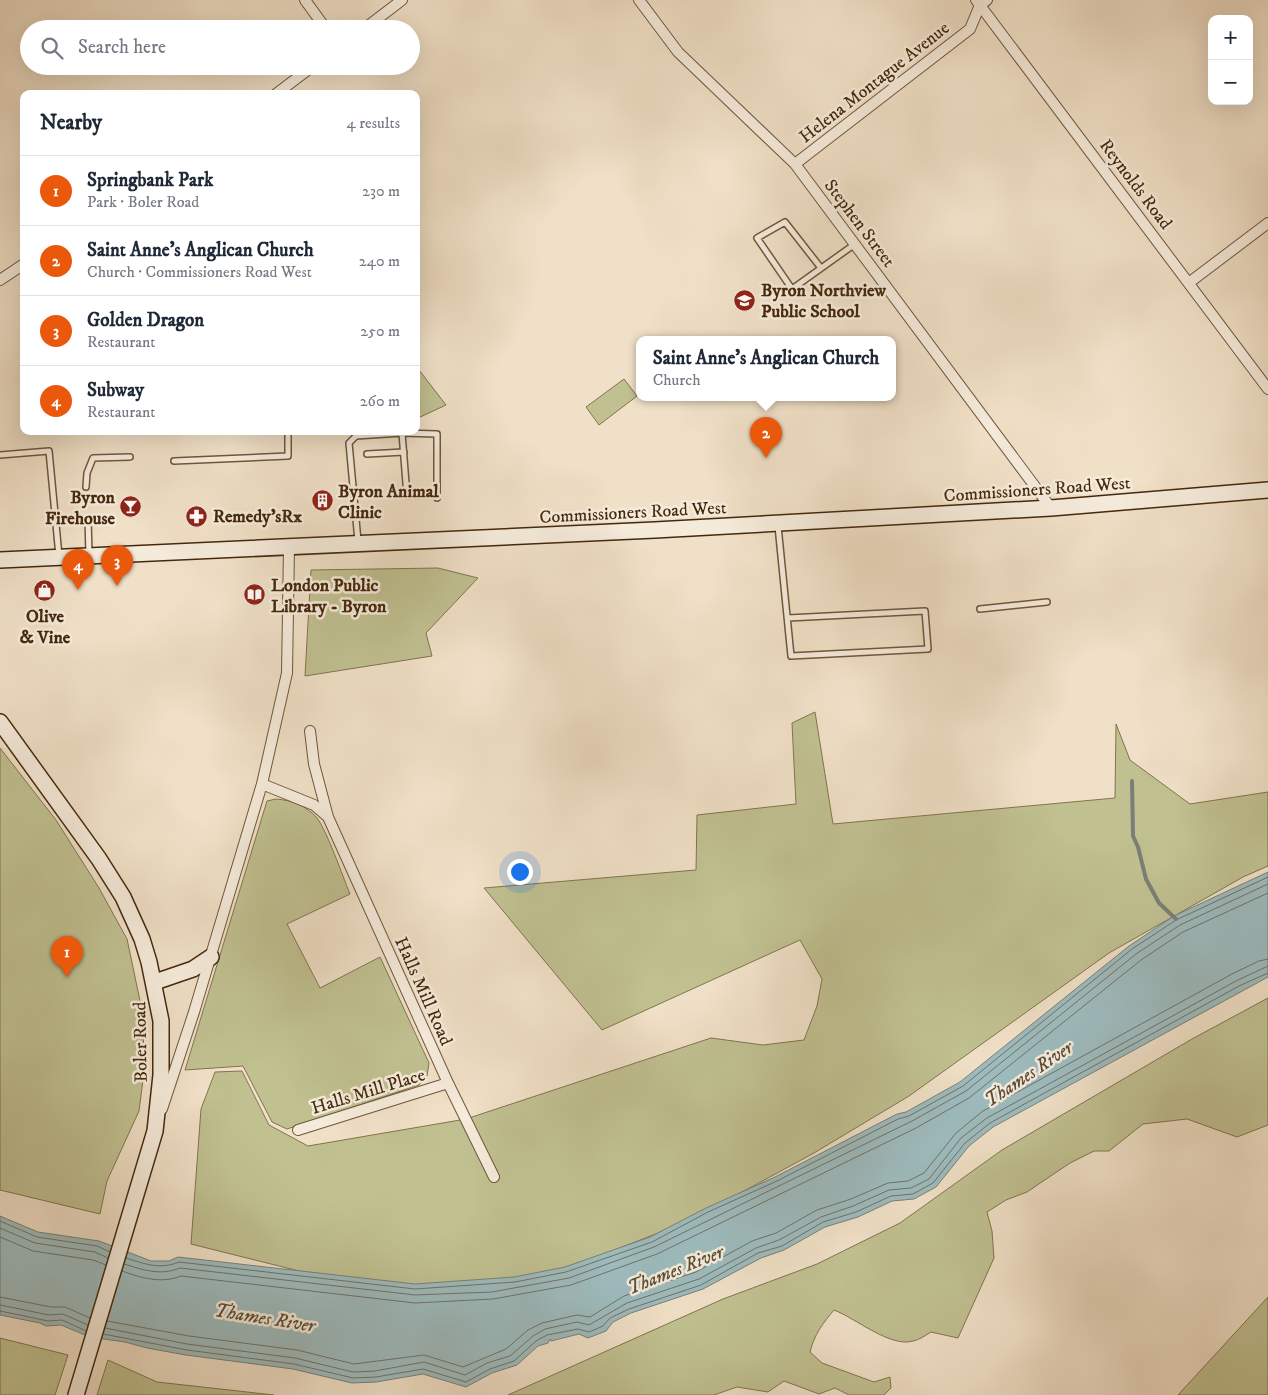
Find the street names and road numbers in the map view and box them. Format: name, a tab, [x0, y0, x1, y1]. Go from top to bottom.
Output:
street label: Helena Montague Avenue	[795, 17, 954, 148]
street label: Reynolds Road	[1094, 135, 1176, 234]
street label: Stephen Street	[819, 175, 900, 272]
street label: Commissioners Road West	[943, 472, 1131, 508]
street label: Commissioners Road West	[539, 497, 727, 529]
street label: Halls Mill Road	[389, 934, 457, 1049]
street label: Boler Road	[129, 1001, 153, 1083]
street label: Halls Mill Place	[309, 1064, 428, 1120]

